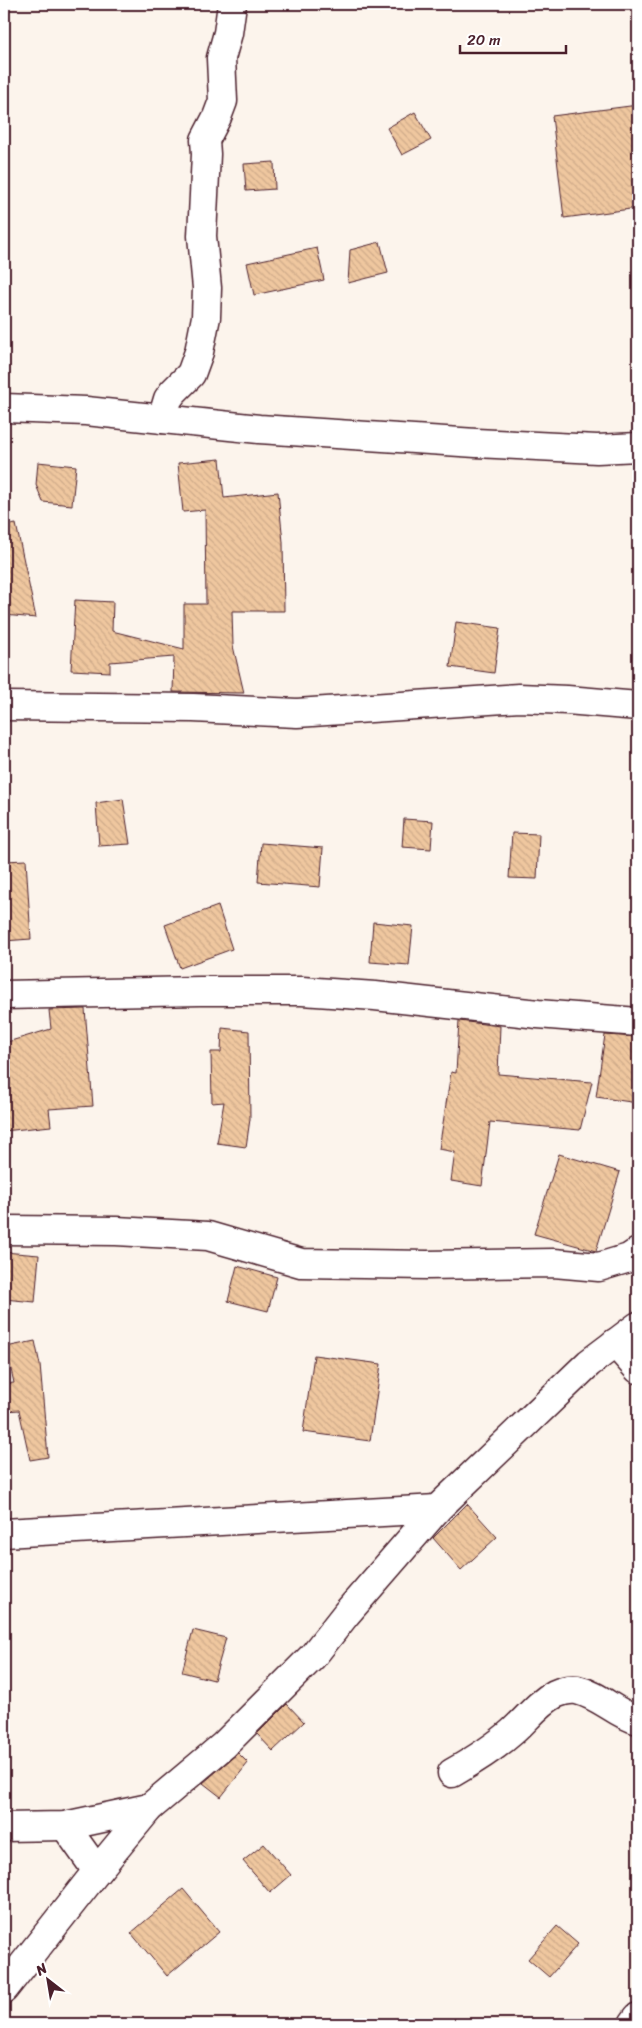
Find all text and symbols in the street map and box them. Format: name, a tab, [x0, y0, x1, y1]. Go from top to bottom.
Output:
scale bar	[460, 22, 566, 54]
text: 20 m	[467, 27, 501, 53]
north arrow	[22, 1956, 72, 2006]
text: N	[30, 1956, 52, 1983]

